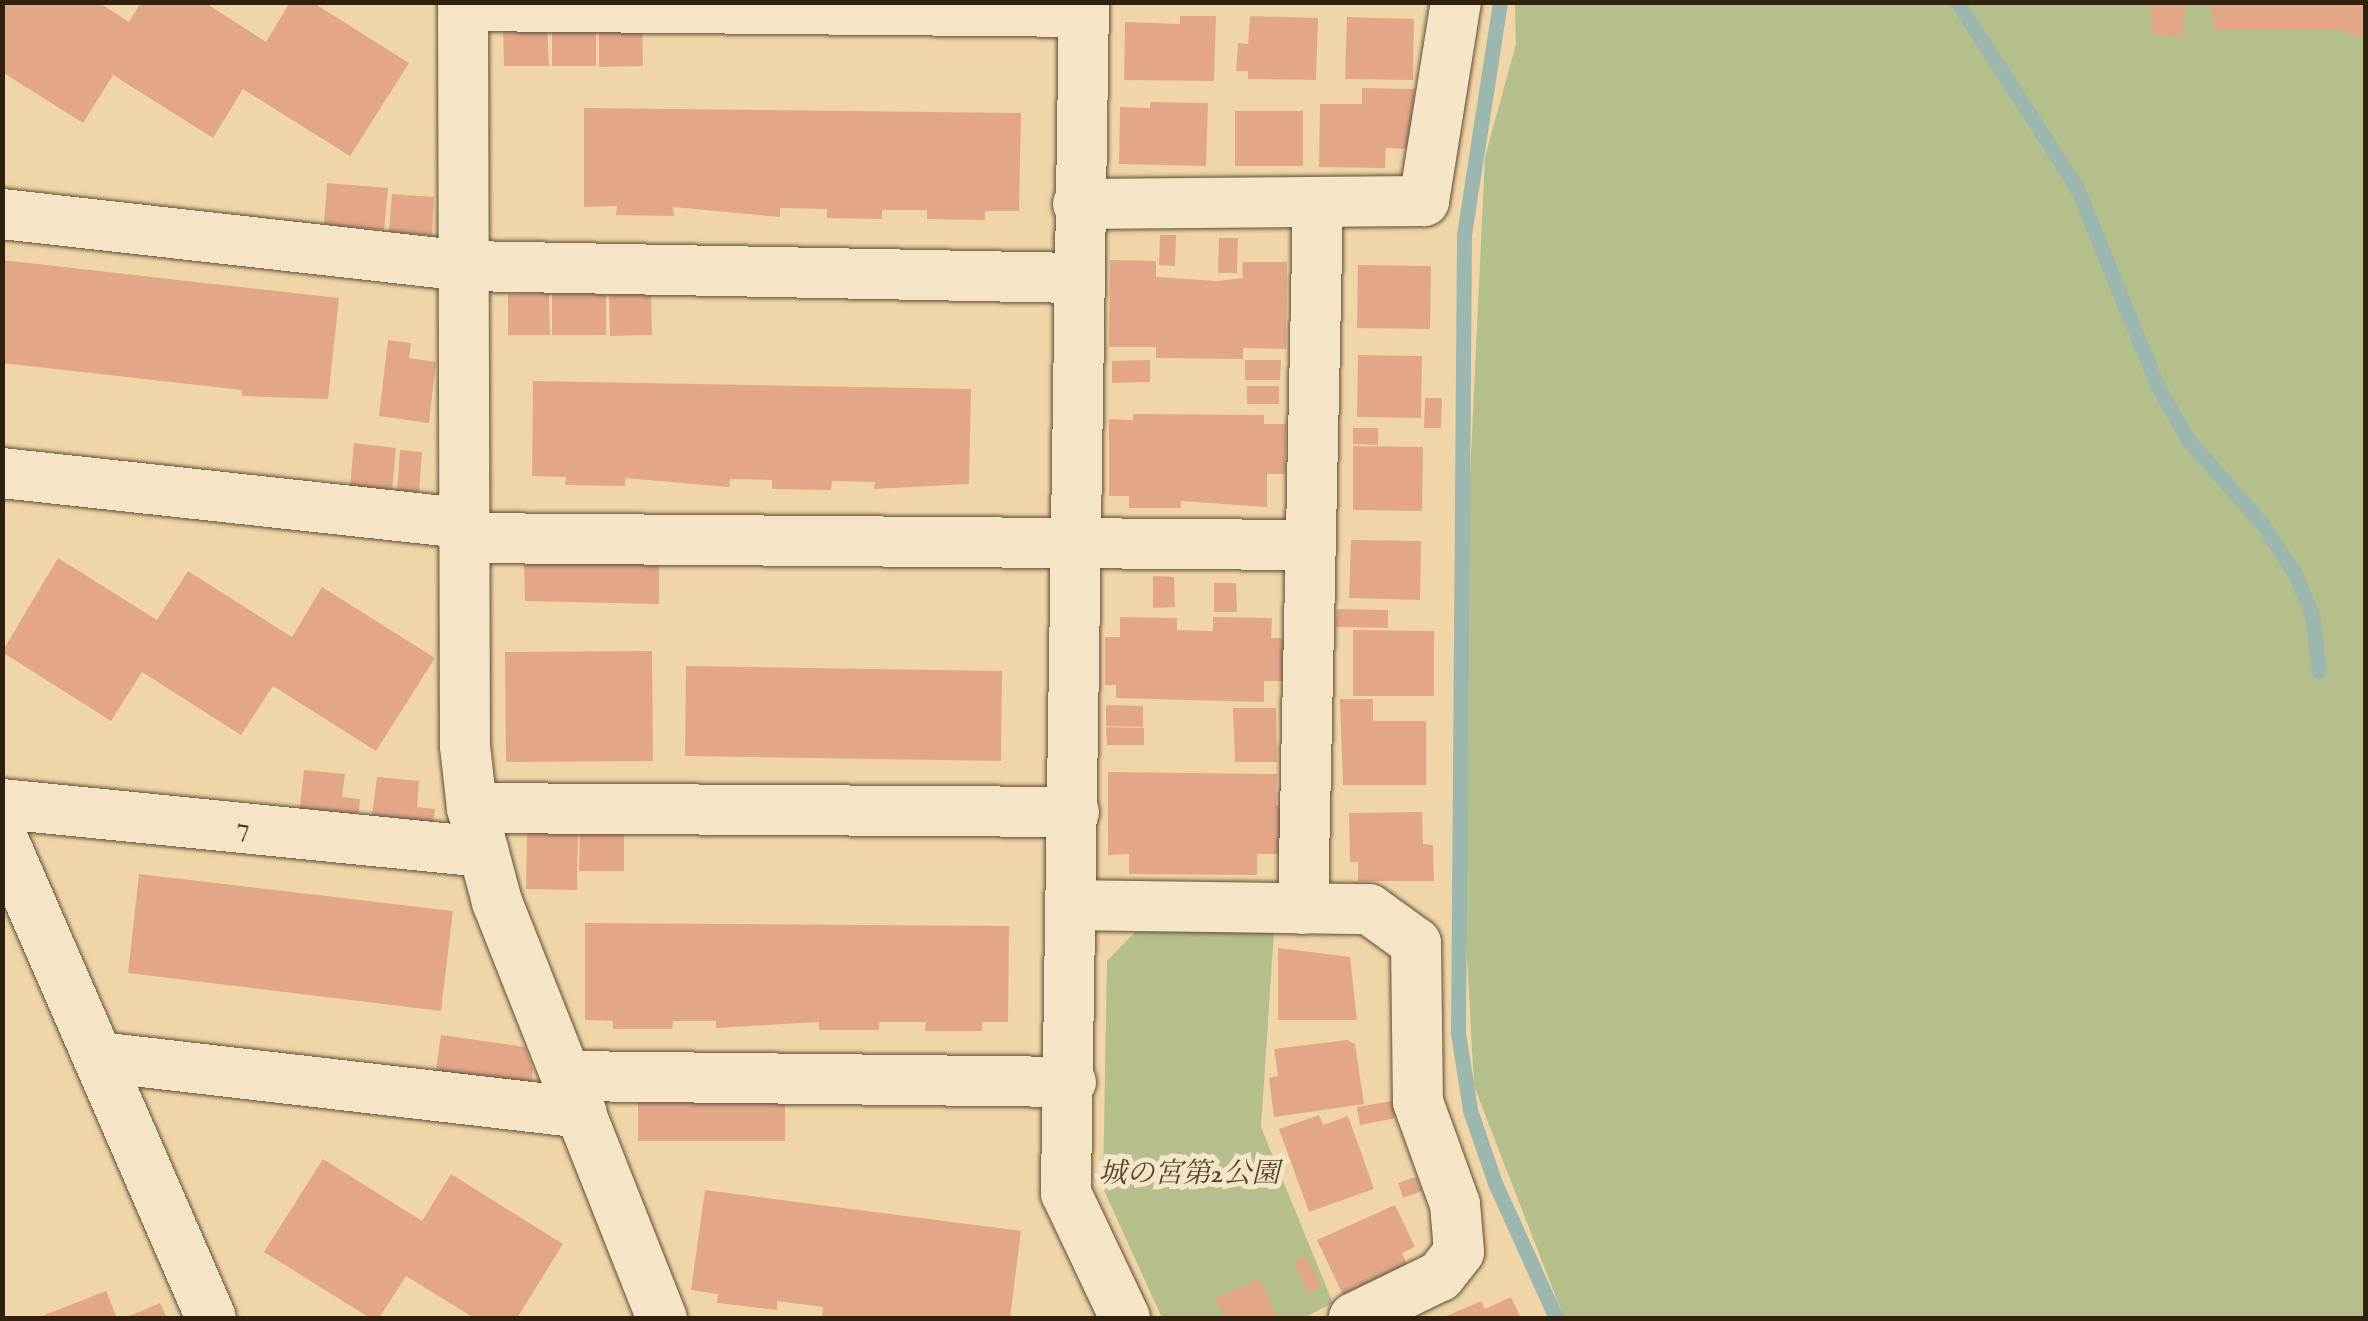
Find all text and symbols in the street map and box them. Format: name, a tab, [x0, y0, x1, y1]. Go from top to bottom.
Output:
street label: 7	[235, 811, 251, 845]
park label: 城の宮第2公園	[1099, 1158, 1279, 1192]

